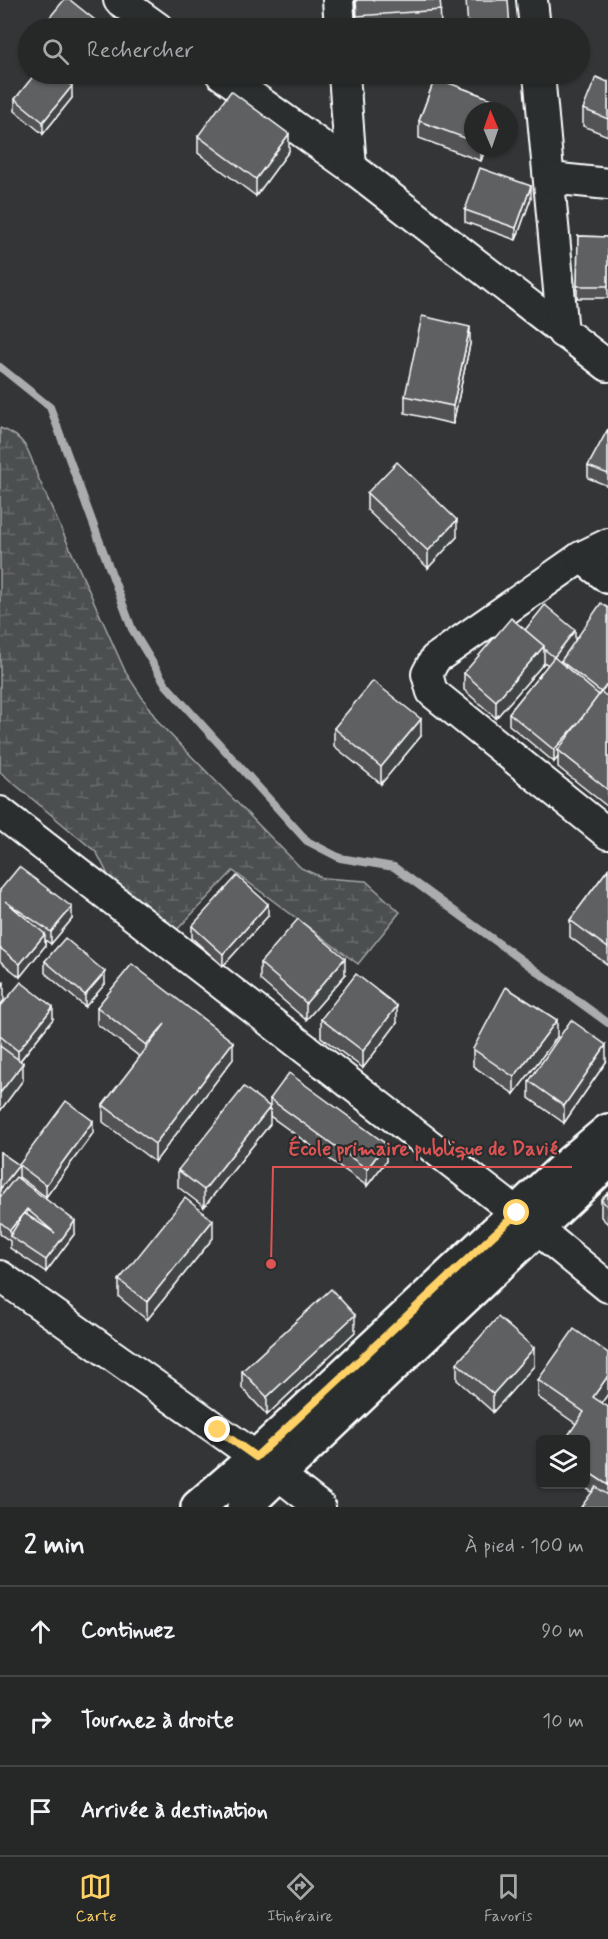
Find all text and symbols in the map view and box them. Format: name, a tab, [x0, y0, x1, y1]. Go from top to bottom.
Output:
search box	[18, 18, 590, 84]
icon: search	[39, 35, 72, 68]
text: Rechercher	[87, 37, 194, 65]
north arrow	[464, 102, 518, 156]
callout: École primaire publique de Davié	[273, 1129, 572, 1167]
text: École primaire publique de Davié	[288, 1135, 558, 1163]
route start	[503, 1199, 529, 1225]
route end	[204, 1416, 230, 1442]
map controls	[536, 1435, 590, 1489]
button: layers	[536, 1435, 590, 1489]
text: 2 min	[24, 1529, 85, 1563]
text: À pied · 100 m	[465, 1533, 584, 1560]
icon: ahead	[24, 1615, 57, 1648]
text: Continuez	[81, 1617, 175, 1645]
text: 90 m	[541, 1618, 584, 1645]
icon: right	[24, 1705, 57, 1738]
text: Tournez à droite	[81, 1707, 234, 1735]
text: 10 m	[542, 1708, 584, 1735]
icon: arrive	[24, 1795, 57, 1828]
text: Arrivée à destination	[81, 1797, 268, 1825]
tab: Carte	[75, 1870, 116, 1927]
tab: Itinéraire	[267, 1870, 333, 1927]
tab: Favoris	[484, 1870, 533, 1927]

